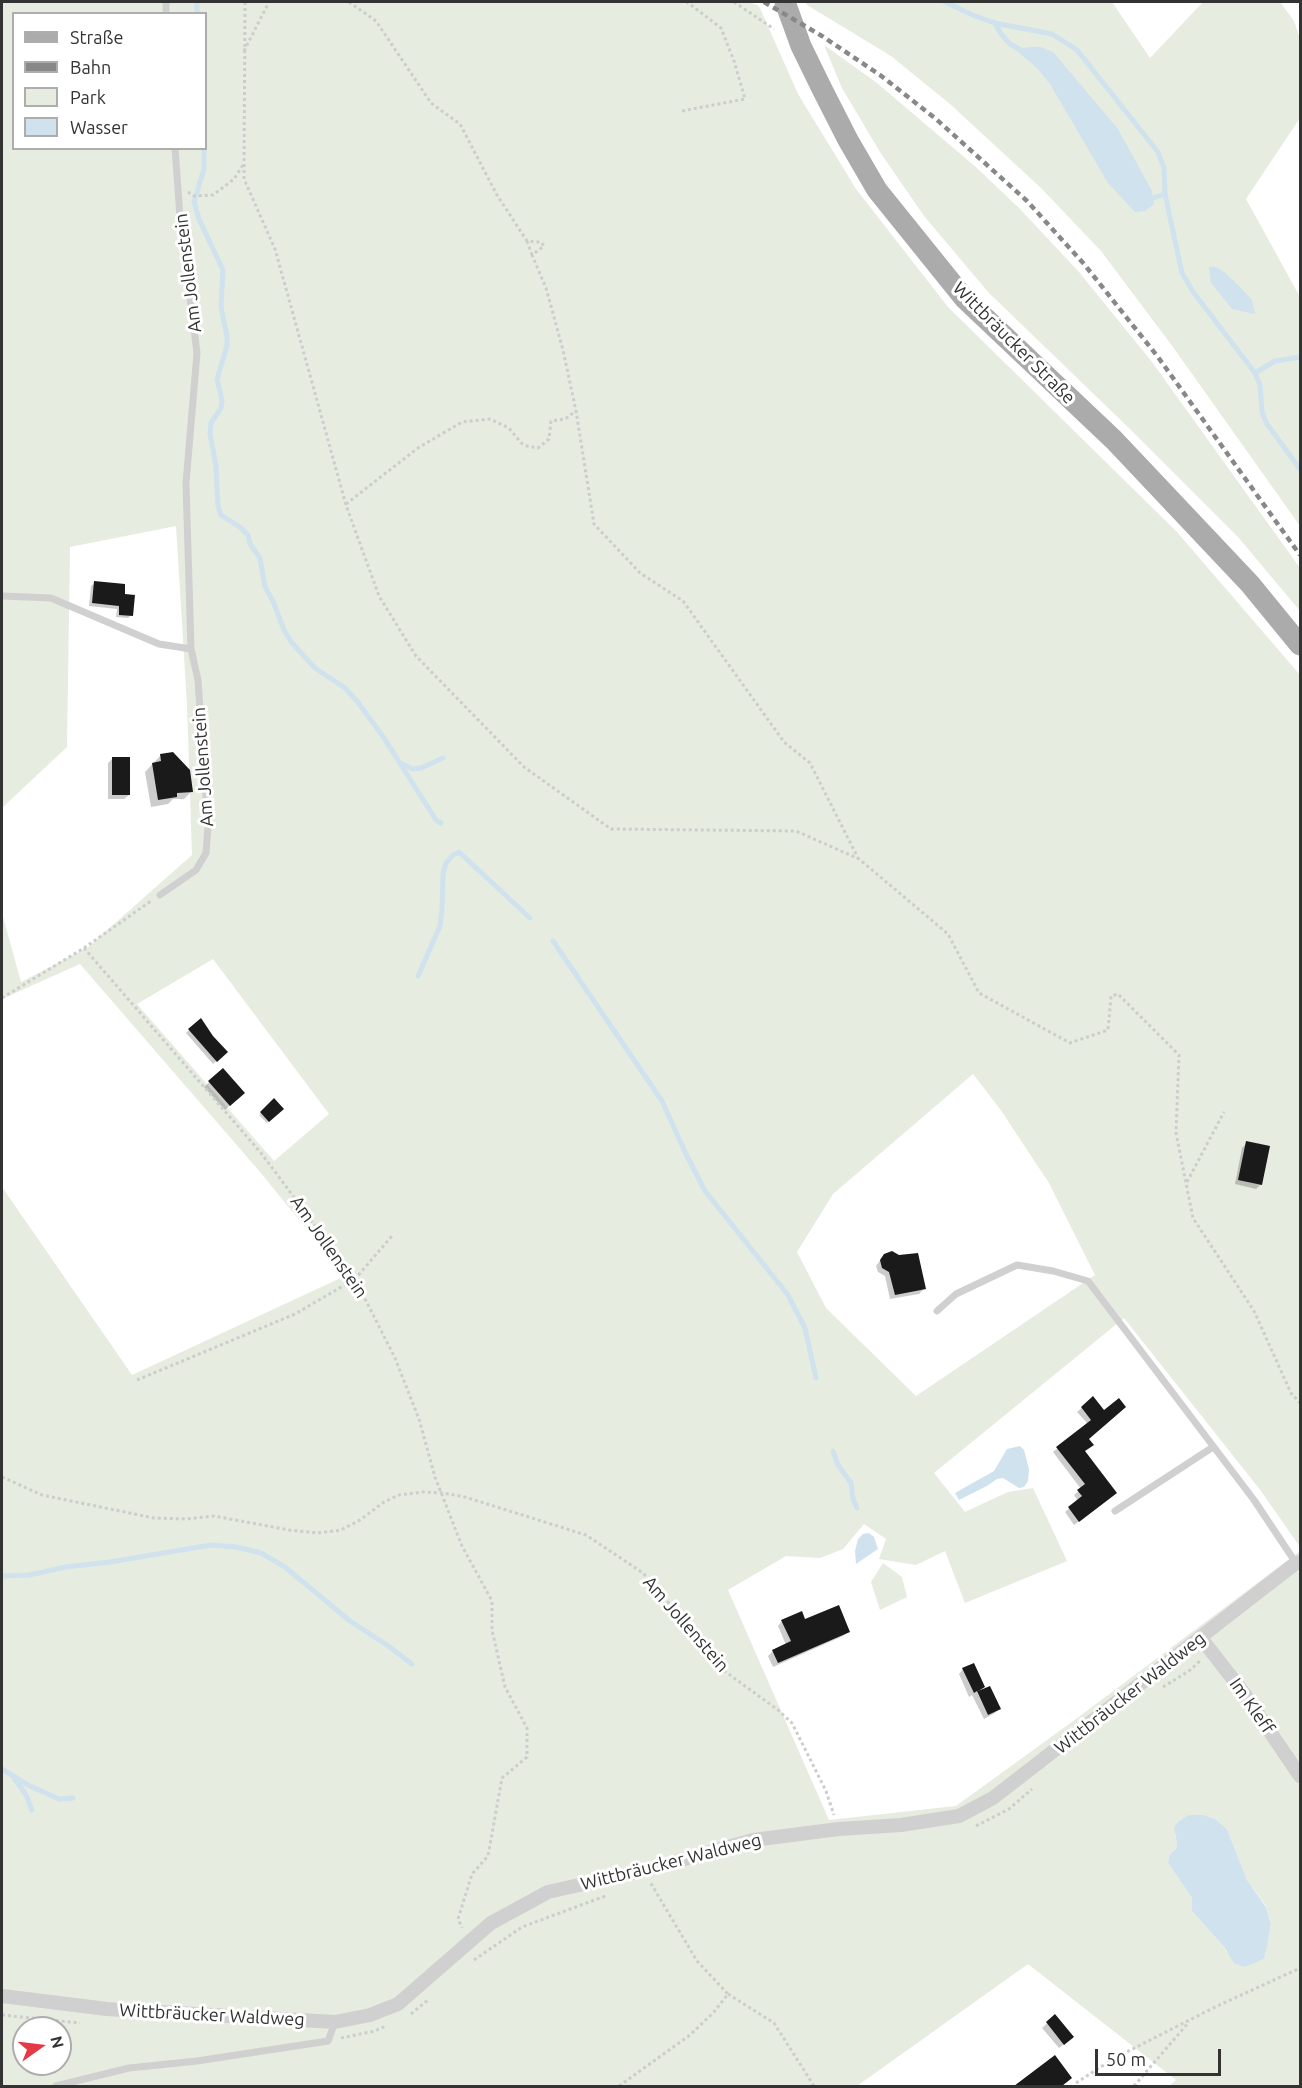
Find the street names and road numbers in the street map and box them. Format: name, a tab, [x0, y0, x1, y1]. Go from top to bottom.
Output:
street label: Am Jollenstein	[170, 212, 206, 334]
street label: Wittbräucker Straße	[948, 277, 1080, 409]
street label: Am Jollenstein	[188, 706, 218, 828]
street label: Am Jollenstein	[286, 1192, 372, 1302]
street label: Am Jollenstein	[639, 1572, 733, 1676]
street label: Wittbräucker Waldweg	[1050, 1627, 1210, 1759]
street label: Im Kleff	[1225, 1674, 1279, 1738]
street label: Wittbräucker Waldweg	[578, 1829, 764, 1895]
street label: Wittbräucker Waldweg	[119, 1999, 305, 2031]

